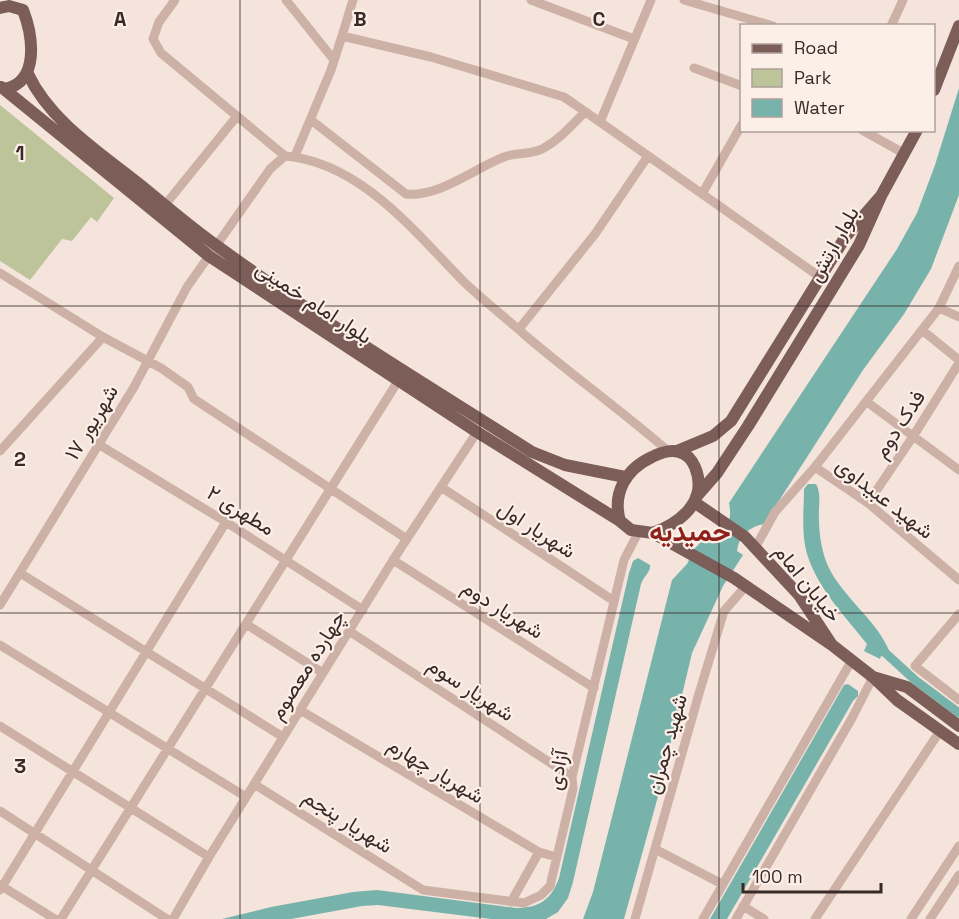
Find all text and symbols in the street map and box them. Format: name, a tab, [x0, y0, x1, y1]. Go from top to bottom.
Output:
text: A	[114, 6, 127, 32]
text: B	[353, 6, 367, 32]
text: C	[593, 6, 606, 32]
legend	[740, 24, 935, 132]
text: Road	[794, 36, 838, 59]
text: Park	[794, 66, 832, 89]
text: Water	[794, 96, 845, 119]
text: 1	[15, 140, 25, 166]
street label: بلوار ارتش	[801, 201, 865, 287]
street label: بلوار امام خمینی	[250, 254, 377, 351]
street label: ۱۷ شهریور	[58, 379, 124, 465]
street label: فدک دوم	[867, 385, 932, 464]
text: 2	[14, 446, 26, 472]
street label: شهید عبیداوی	[830, 451, 940, 545]
street label: مطهری ۲	[202, 479, 280, 541]
street label: شهریار اول	[493, 494, 581, 564]
district label: حمیدیه	[649, 514, 731, 549]
street label: خیابان امام	[768, 539, 848, 628]
street label: شهریار دوم	[456, 573, 549, 646]
street label: چهارده معصوم	[263, 605, 352, 725]
street label: شهریار سوم	[422, 651, 520, 728]
street label: شهید چمران	[639, 691, 694, 798]
street label: شهریار چهارم	[382, 731, 489, 810]
street label: آزادی	[540, 746, 574, 792]
text: 3	[14, 753, 26, 779]
street label: شهریار پنجم	[297, 783, 398, 860]
scale bar	[743, 856, 881, 894]
text: 100 m	[752, 865, 803, 888]

